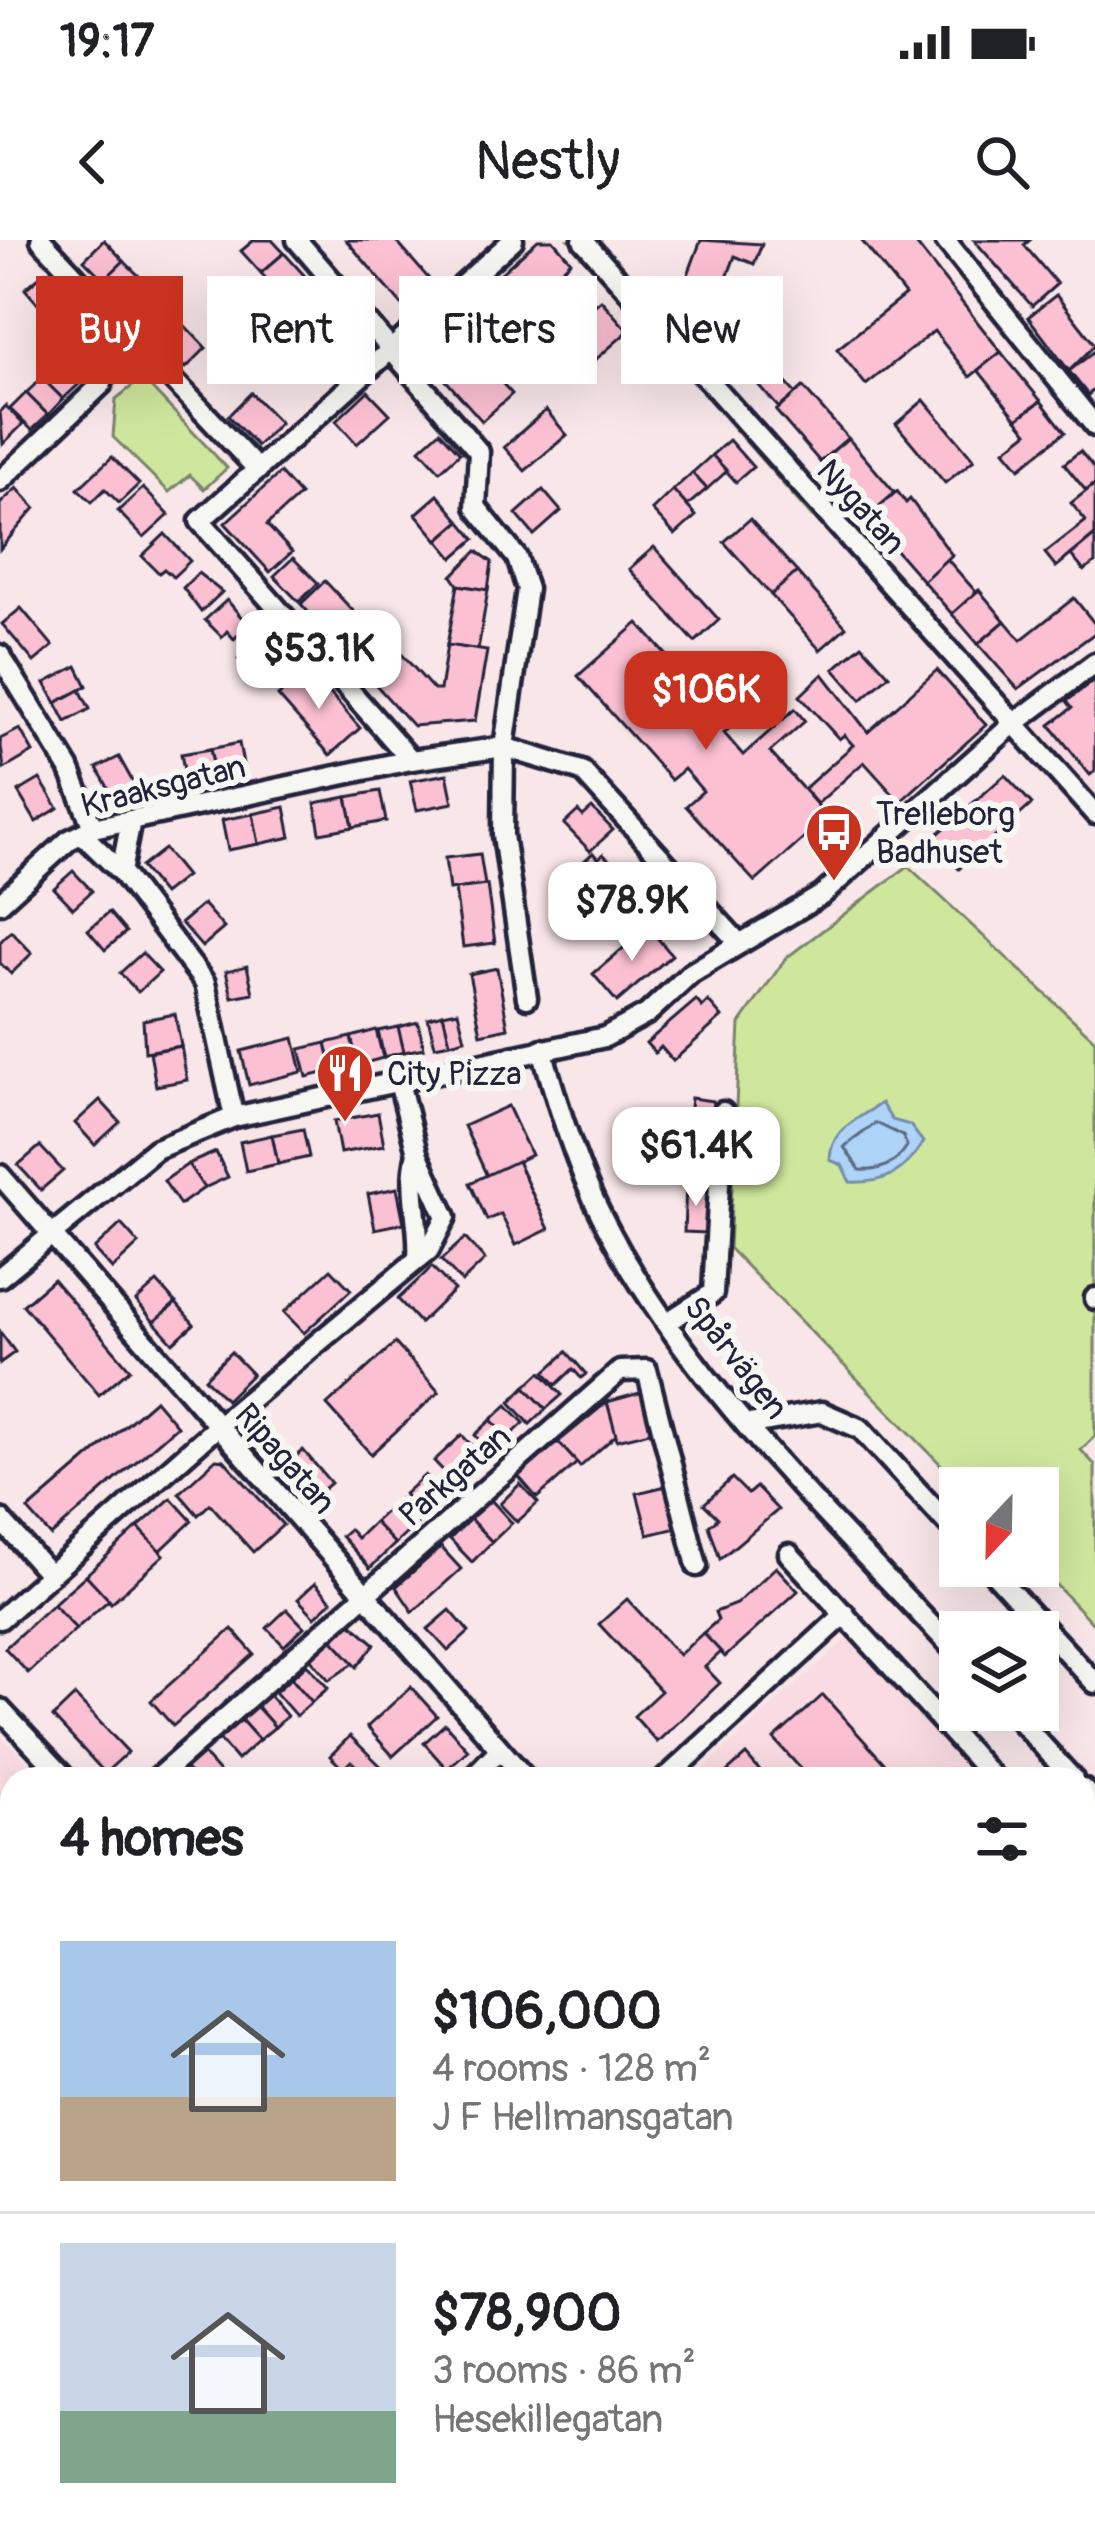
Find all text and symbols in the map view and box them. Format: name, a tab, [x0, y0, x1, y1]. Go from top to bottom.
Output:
text: 19:17	[60, 14, 154, 70]
text: Nestly	[475, 128, 620, 196]
icon: back	[60, 129, 126, 195]
icon: search	[969, 129, 1035, 195]
chip: Buy	[36, 276, 183, 384]
chip: Rent	[207, 276, 375, 384]
chip: Filters	[399, 276, 597, 384]
chip: New	[621, 276, 783, 384]
street label: Nygatan	[808, 451, 914, 563]
pin: $53.1K	[221, 610, 417, 712]
text: $53.1K	[263, 624, 375, 673]
pin: $106K	[622, 651, 790, 753]
text: $106K	[651, 665, 761, 714]
street label: Kraaksgatan	[77, 746, 250, 827]
place label: Trelleborg Badhuset	[876, 794, 1015, 873]
bus stop icon: Trelleborg Badhuset	[803, 801, 865, 883]
pin: $78.9K	[534, 862, 730, 964]
text: $78.9K	[575, 876, 689, 925]
restaurant icon: City Pizza	[314, 1042, 376, 1124]
place label: City Pizza	[387, 1054, 522, 1095]
pin: $61.4K	[598, 1107, 794, 1209]
text: $61.4K	[639, 1121, 753, 1170]
street label: Spårvägen	[675, 1288, 797, 1428]
street label: Ripagatan	[226, 1395, 344, 1523]
street label: Parkgatan	[391, 1416, 519, 1536]
north arrow	[939, 1467, 1059, 1587]
map controls	[939, 1467, 1059, 1731]
button: layers	[939, 1611, 1059, 1731]
icon: filters	[969, 1806, 1035, 1872]
text: 4 homes	[60, 1807, 244, 1871]
text: $106,000	[432, 1980, 662, 2044]
icon: home	[156, 1989, 300, 2133]
text: 4 rooms · 128 m²	[432, 2044, 711, 2093]
text: J F Hellmansgatan	[432, 2093, 734, 2142]
text: $78,900	[432, 2282, 621, 2346]
icon: home	[156, 2291, 300, 2435]
text: 3 rooms · 86 m²	[432, 2346, 696, 2395]
text: Hesekillegatan	[432, 2395, 663, 2444]

